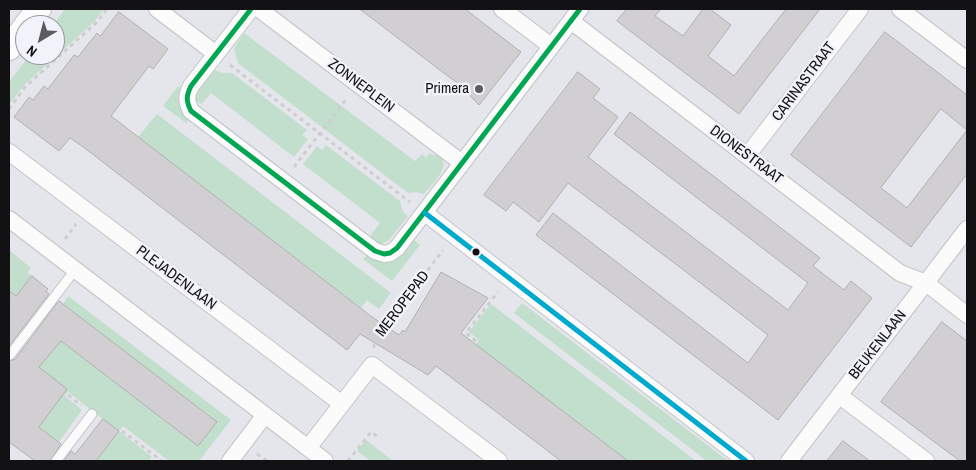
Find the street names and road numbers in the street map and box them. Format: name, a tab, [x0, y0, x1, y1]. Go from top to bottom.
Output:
street label: CARINASTRAAT	[768, 39, 840, 125]
street label: ZONNEPLEIN	[324, 55, 398, 117]
street label: DIONESTRAAT	[706, 122, 786, 188]
street label: PLEJADENLAAN	[132, 242, 220, 314]
street label: MEROPEPAD	[372, 268, 434, 340]
street label: BEUKENLAAN	[845, 307, 911, 383]

